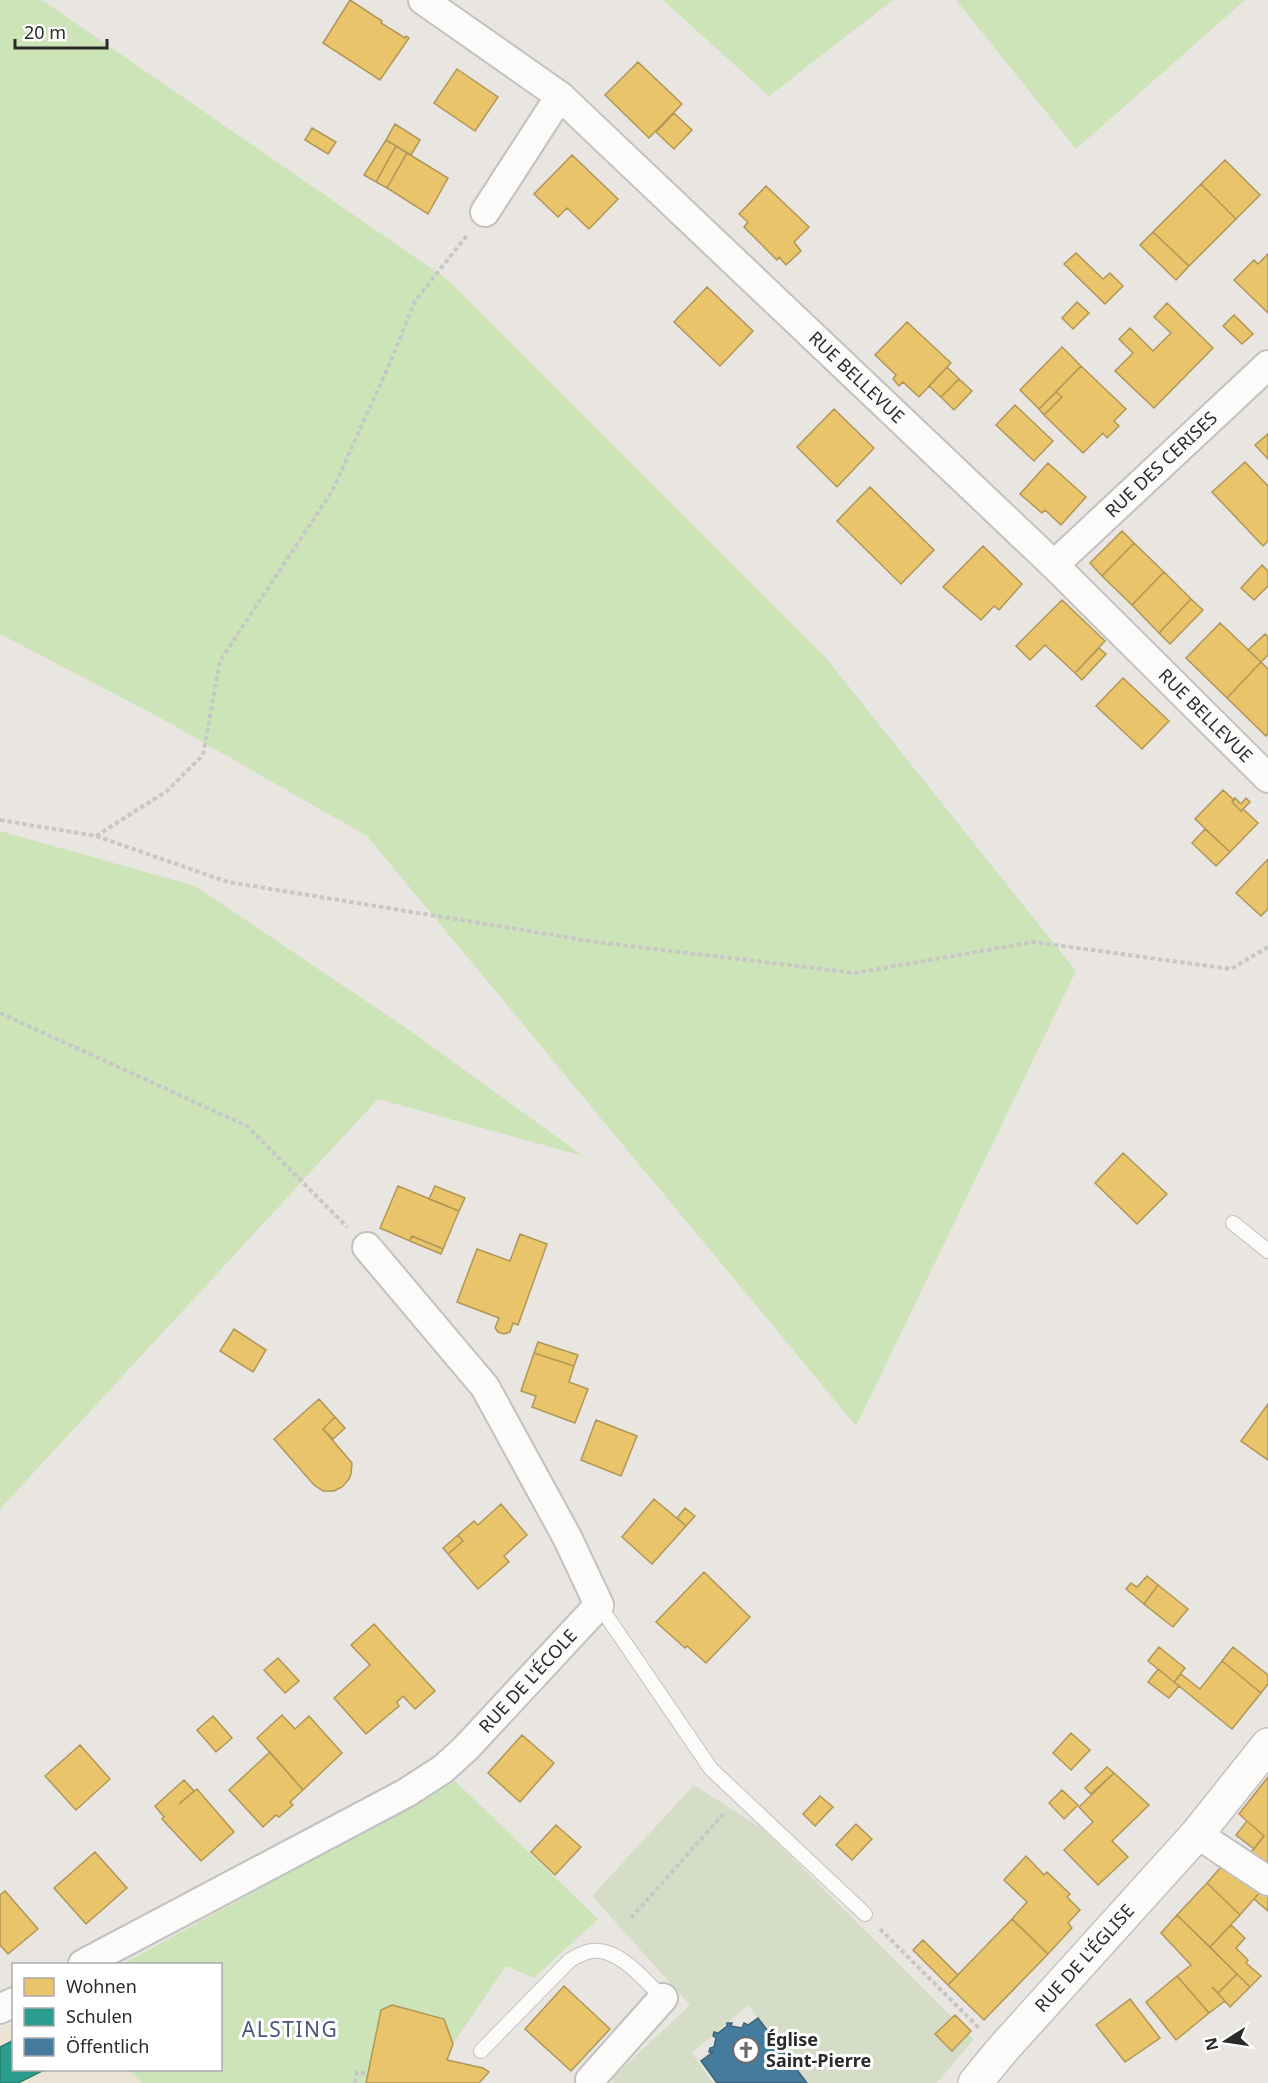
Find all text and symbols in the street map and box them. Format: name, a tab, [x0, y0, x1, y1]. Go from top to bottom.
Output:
scale bar	[15, 12, 106, 50]
text: 20 m	[24, 20, 66, 44]
street label: RUE BELLEVUE	[804, 325, 910, 428]
street label: RUE DES CERISES	[1099, 405, 1222, 522]
street label: RUE BELLEVUE	[1154, 663, 1258, 767]
street label: RUE DE L'ÉCOLE	[473, 1623, 582, 1738]
street label: RUE DE L'ÉGLISE	[1029, 1899, 1139, 2017]
legend	[12, 1963, 222, 2071]
text: Wohnen	[66, 1974, 137, 1998]
text: Schulen	[66, 2004, 133, 2028]
north arrow	[1196, 2011, 1256, 2071]
district label: ALSTING	[242, 2015, 338, 2043]
place label: Église Saint-Pierre	[766, 2027, 871, 2072]
text: Öffentlich	[66, 2034, 149, 2058]
church icon: Église Saint-Pierre	[731, 2035, 761, 2065]
text: N	[1199, 2035, 1223, 2053]

